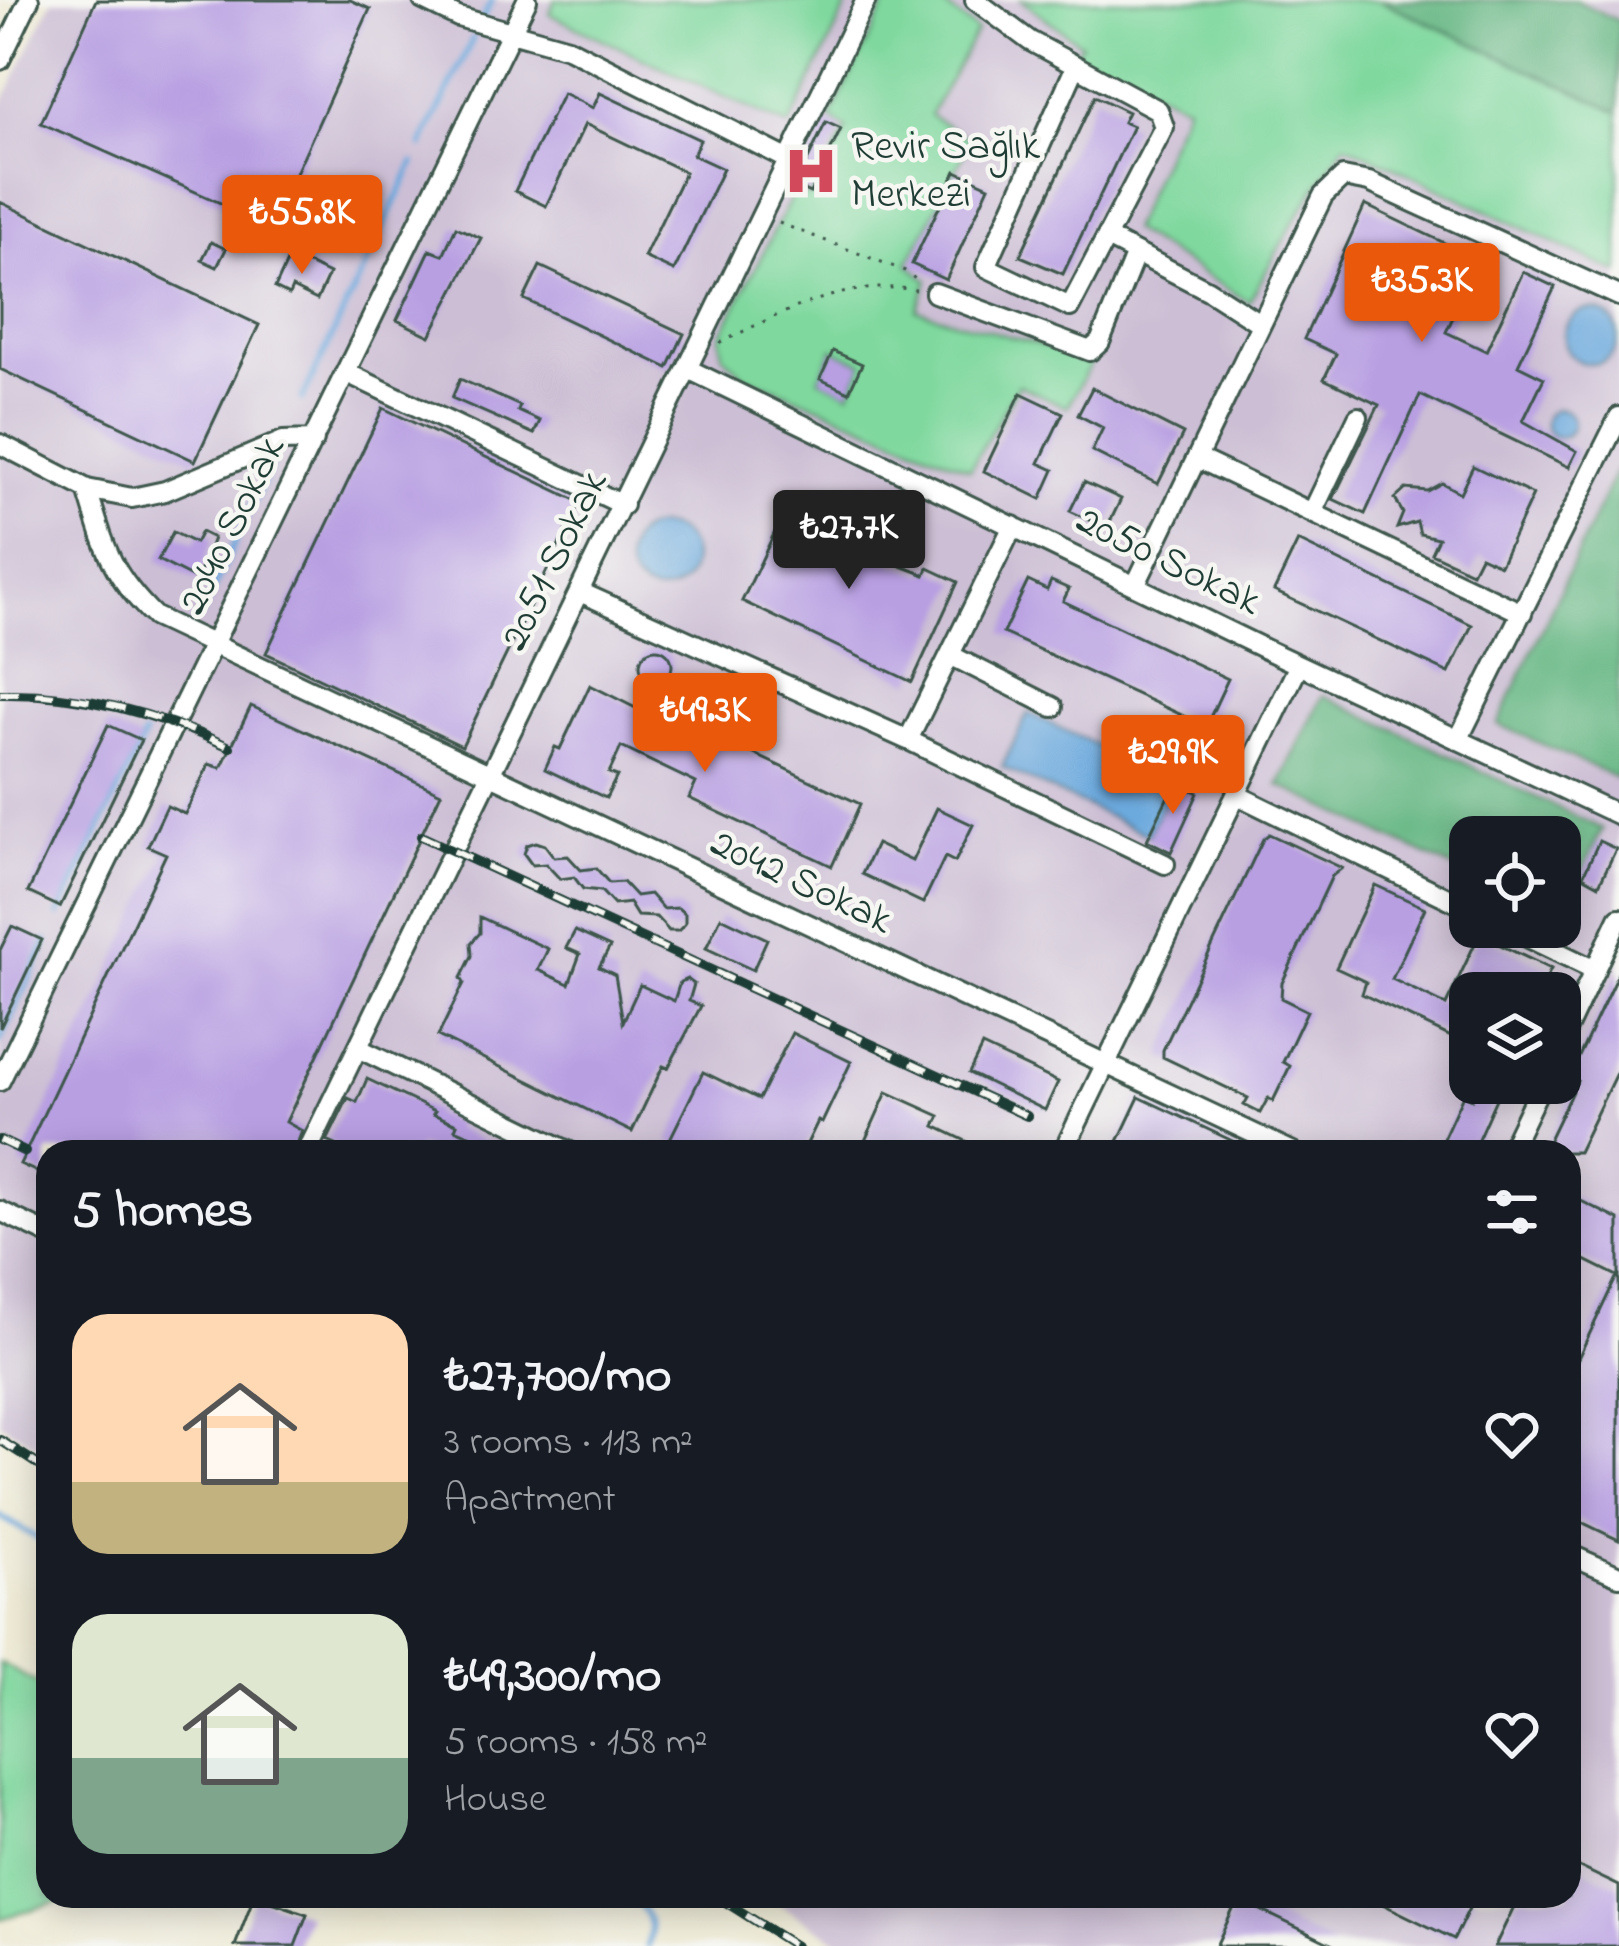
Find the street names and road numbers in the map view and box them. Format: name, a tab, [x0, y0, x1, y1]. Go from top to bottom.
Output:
street label: 2040 Sokak	[164, 426, 303, 626]
street label: 2051 Sokak	[485, 460, 625, 662]
street label: 2050 Sokak	[1065, 491, 1271, 633]
street label: 2042 Sokak	[700, 814, 903, 952]

